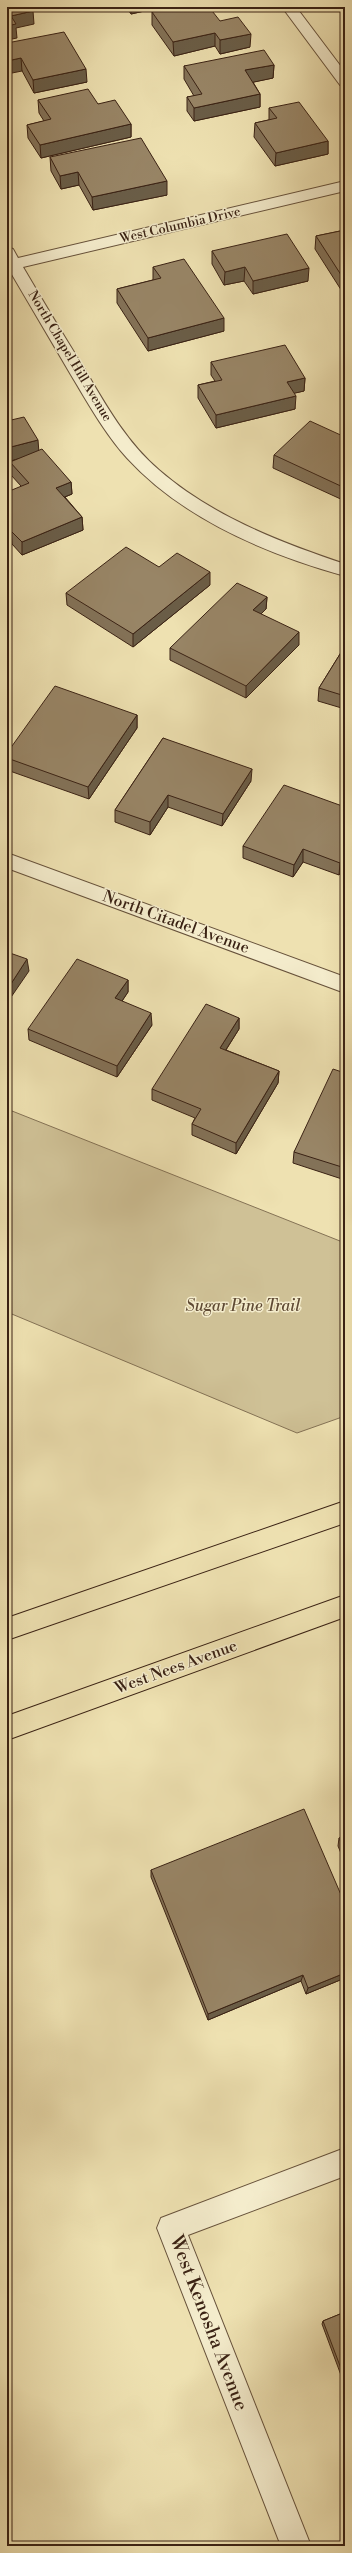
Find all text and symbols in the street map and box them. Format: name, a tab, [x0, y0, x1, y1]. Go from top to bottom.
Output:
street label: West Columbia Drive	[117, 203, 242, 247]
street label: North Chapel Hill Avenue	[25, 288, 116, 425]
street label: North Citadel Avenue	[100, 886, 252, 958]
park label: Sugar Pine Trail	[186, 1296, 301, 1316]
street label: West Nees Avenue	[111, 1636, 240, 1699]
street label: West Kenosha Avenue	[164, 2231, 254, 2414]

